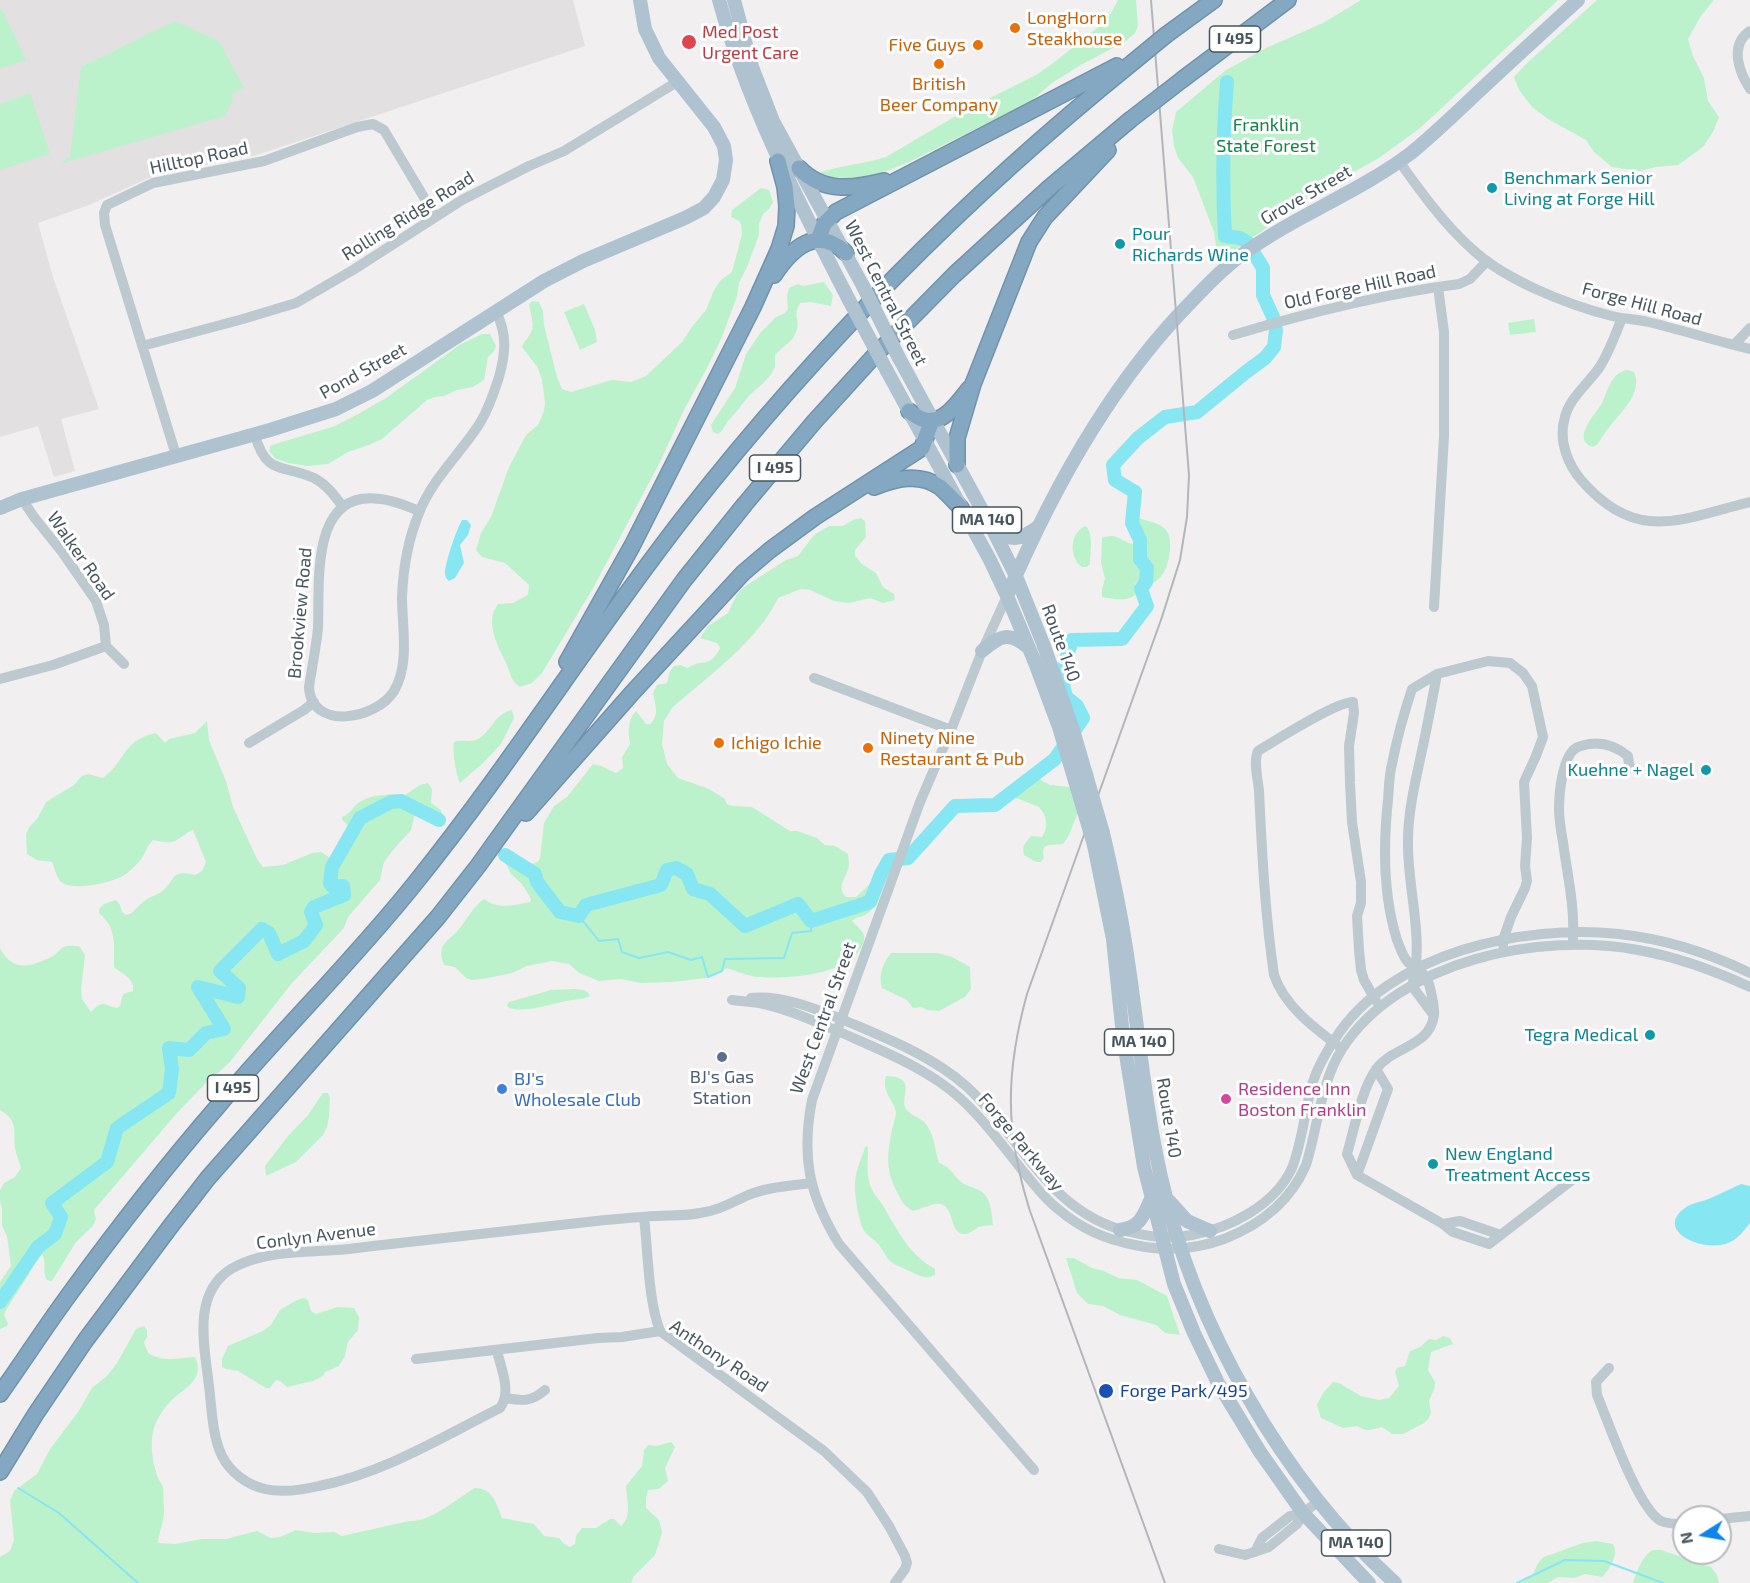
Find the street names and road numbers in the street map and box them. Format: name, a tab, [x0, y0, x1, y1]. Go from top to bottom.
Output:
road number: I 495	[1210, 26, 1260, 52]
street label: Hilltop Road	[148, 137, 250, 179]
street label: Grove Street	[1257, 160, 1355, 230]
street label: Rolling Ridge Road	[338, 167, 478, 265]
street label: West Central Street	[840, 217, 932, 369]
street label: Old Forge Hill Road	[1282, 260, 1438, 314]
street label: Forge Hill Road	[1580, 278, 1704, 330]
street label: Pond Street	[316, 338, 410, 404]
road number: I 495	[750, 455, 800, 481]
street label: Walker Road	[43, 507, 119, 605]
road number: MA 140	[952, 507, 1022, 533]
street label: Brookview Road	[284, 546, 316, 680]
street label: Route 140	[1037, 601, 1085, 685]
street label: West Central Street	[785, 939, 861, 1097]
road number: MA 140	[1104, 1029, 1174, 1055]
road number: I 495	[208, 1075, 258, 1101]
street label: Route 140	[1152, 1076, 1186, 1160]
street label: Forge Parkway	[974, 1089, 1068, 1195]
street label: Conlyn Avenue	[255, 1218, 377, 1254]
street label: Anthony Road	[665, 1315, 773, 1397]
road number: MA 140	[1322, 1530, 1390, 1556]

